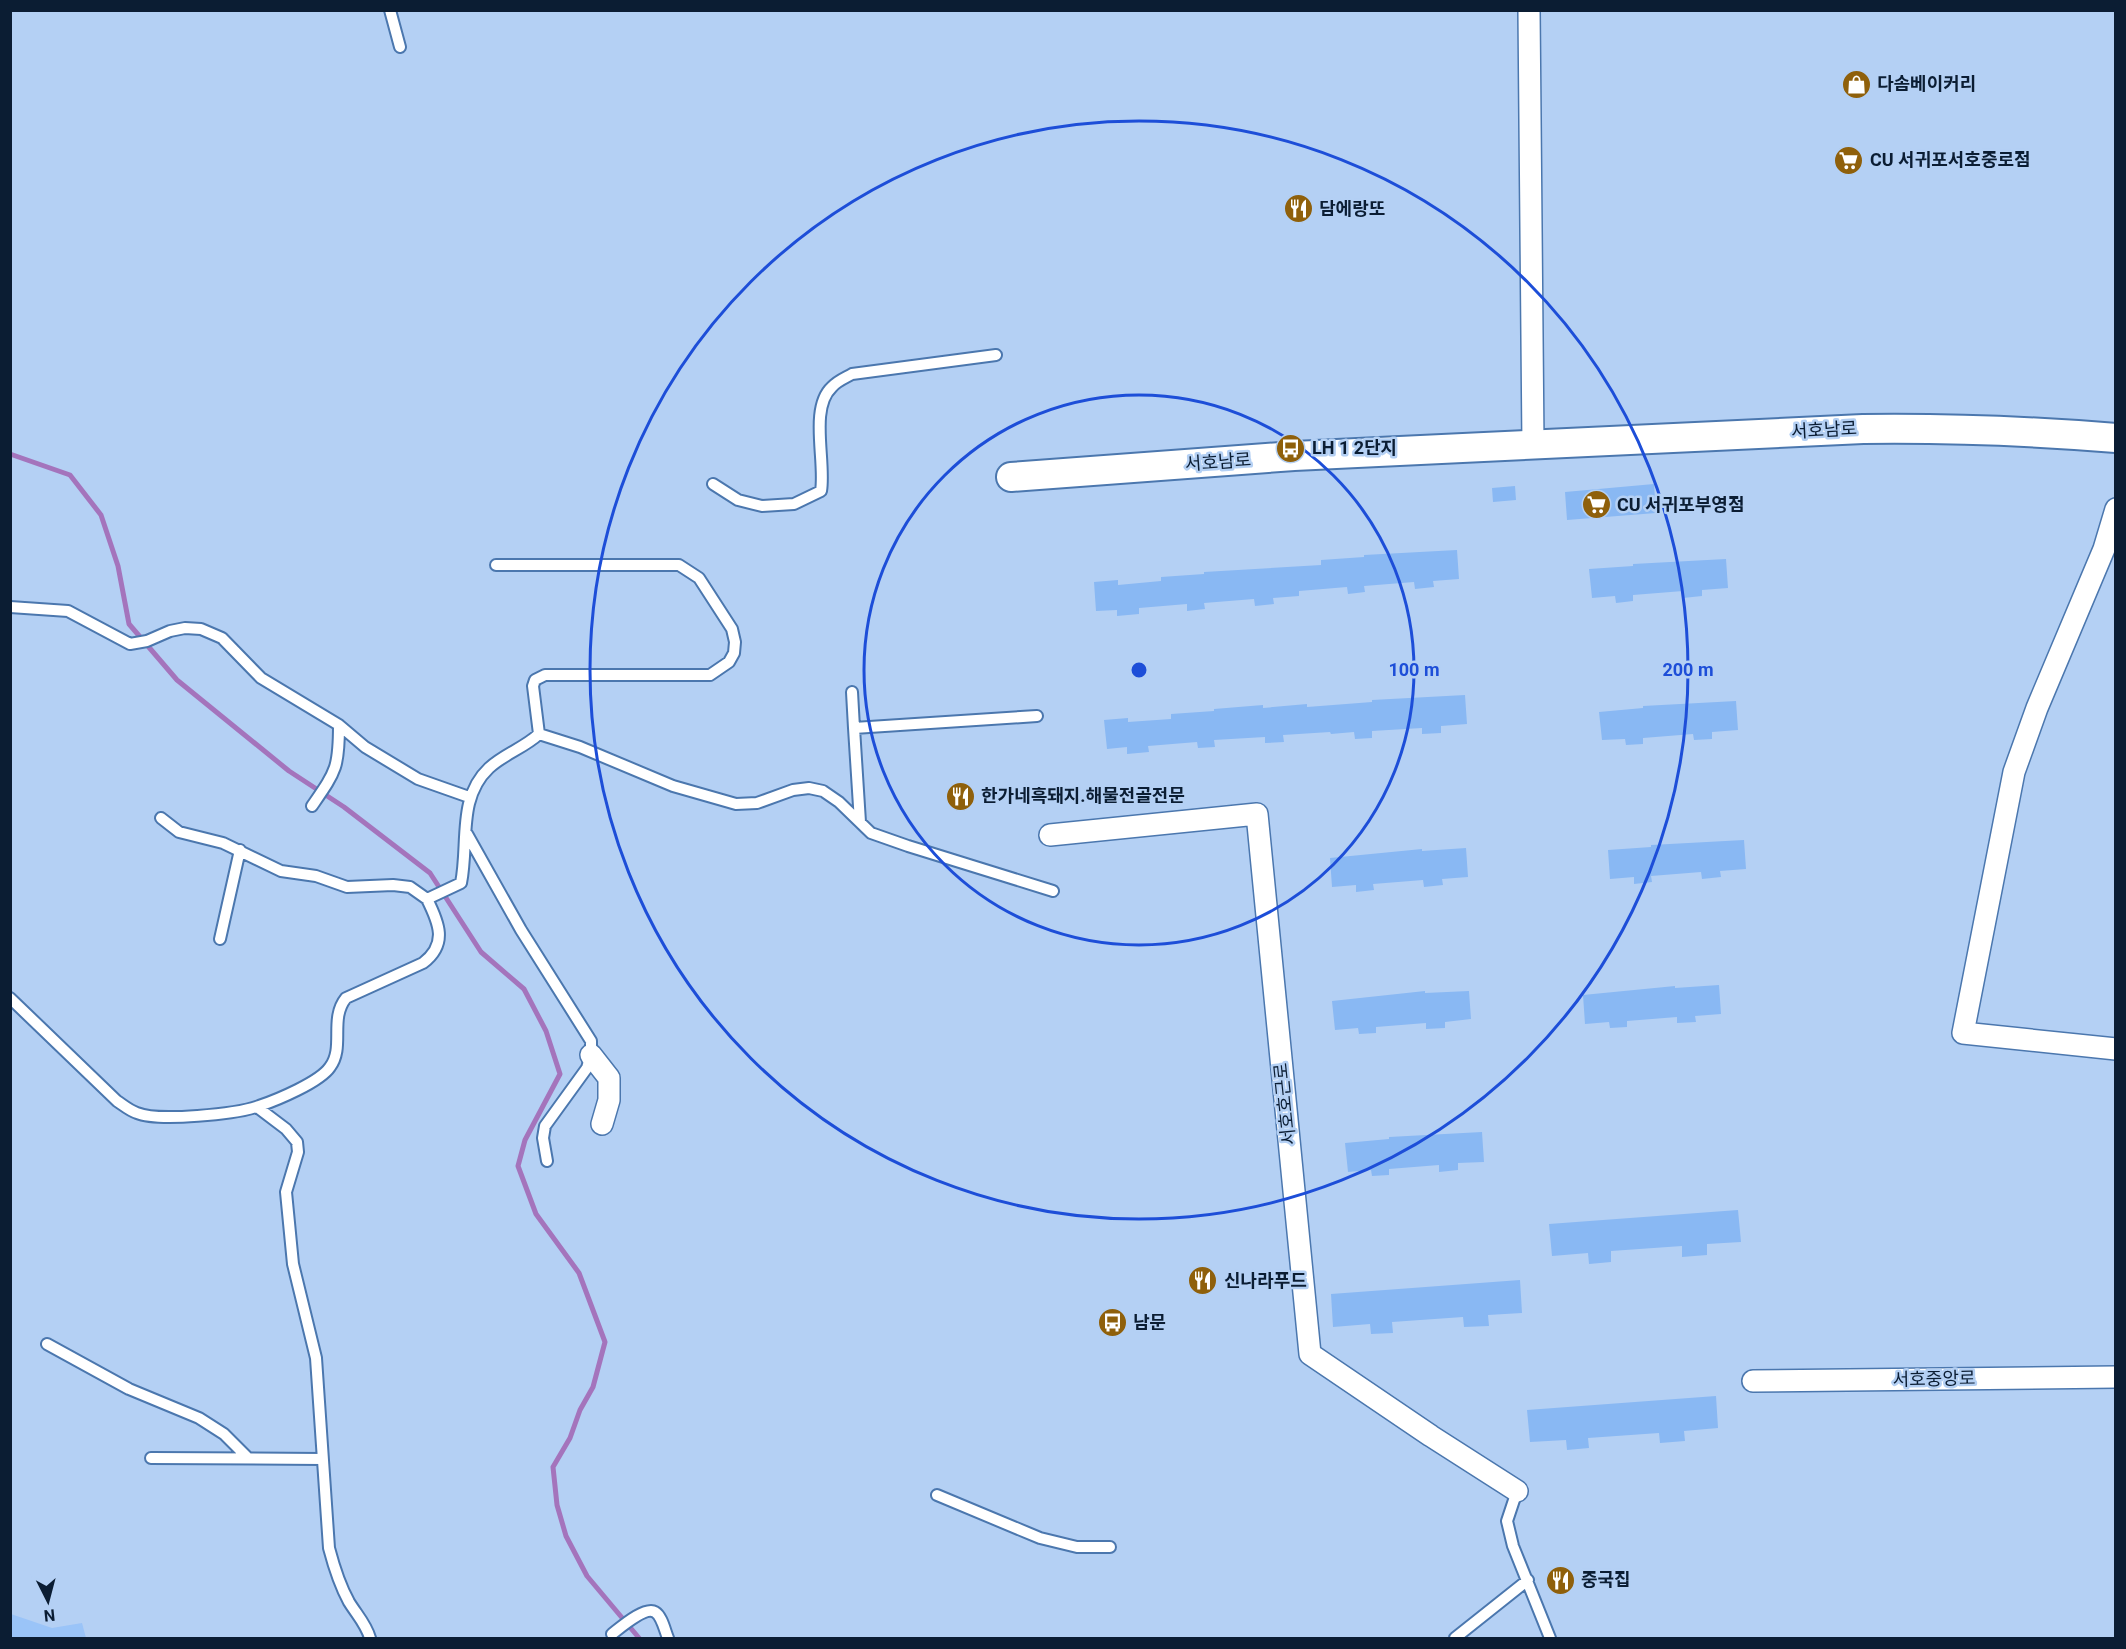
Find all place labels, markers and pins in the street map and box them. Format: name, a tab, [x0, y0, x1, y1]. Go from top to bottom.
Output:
shop icon: 다솜베이커리	[1840, 68, 1872, 100]
place label: 다솜베이커리	[1877, 73, 1976, 94]
supermarket icon: CU 서귀포서호중로점	[1833, 144, 1865, 176]
place label: CU 서귀포서호중로점	[1870, 149, 2031, 170]
restaurant icon: 담에랑또	[1282, 193, 1314, 225]
place label: 담에랑또	[1319, 198, 1385, 219]
bus stop icon: LH 1 2단지	[1275, 432, 1307, 464]
place label: LH 1 2단지	[1312, 437, 1397, 458]
supermarket icon: CU 서귀포부영점	[1580, 489, 1612, 521]
place label: CU 서귀포부영점	[1617, 494, 1744, 515]
centre of rings	[1129, 660, 1149, 680]
restaurant icon: 한가네흑돼지.해물전골전문	[944, 780, 976, 812]
place label: 한가네흑돼지.해물전골전문	[981, 785, 1185, 806]
restaurant icon: 신나라푸드	[1187, 1265, 1219, 1297]
place label: 신나라푸드	[1224, 1270, 1307, 1291]
bus stop icon: 남문	[1096, 1307, 1128, 1339]
place label: 남문	[1133, 1312, 1166, 1333]
restaurant icon: 중국집	[1544, 1564, 1576, 1596]
place label: 중국집	[1581, 1569, 1631, 1590]

